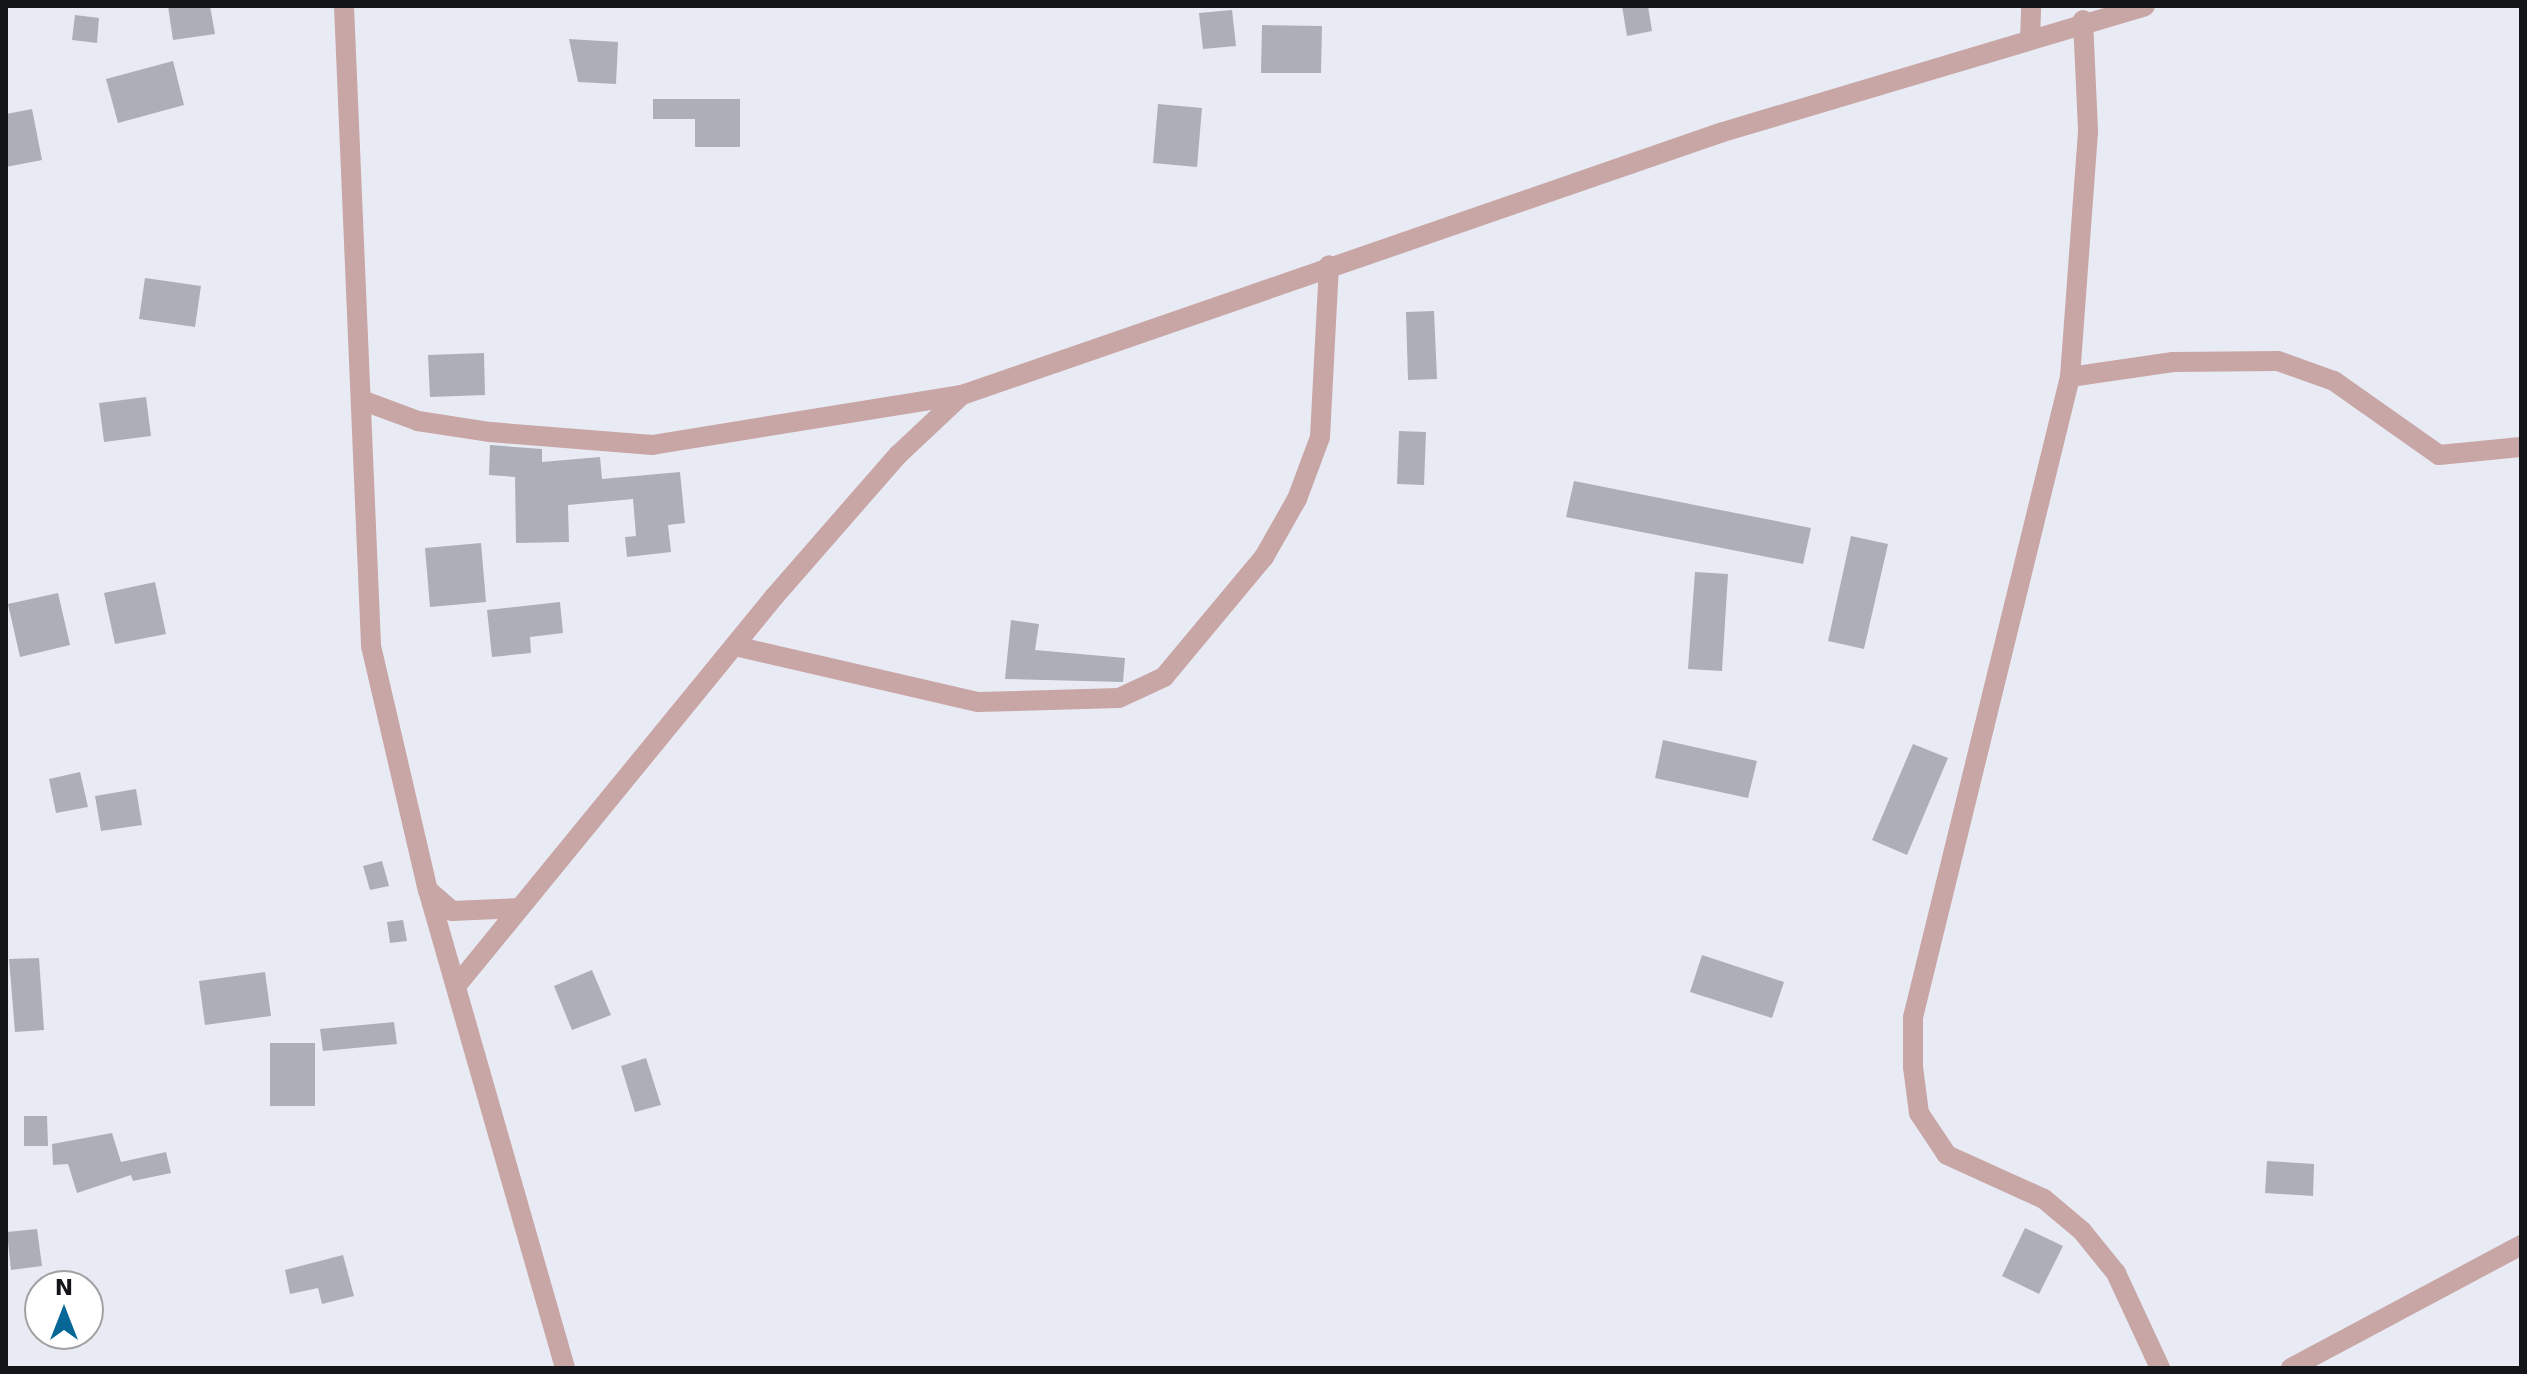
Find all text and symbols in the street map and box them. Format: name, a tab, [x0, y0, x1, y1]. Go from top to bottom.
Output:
north arrow	[24, 1270, 104, 1350]
text: N	[55, 1275, 73, 1300]

